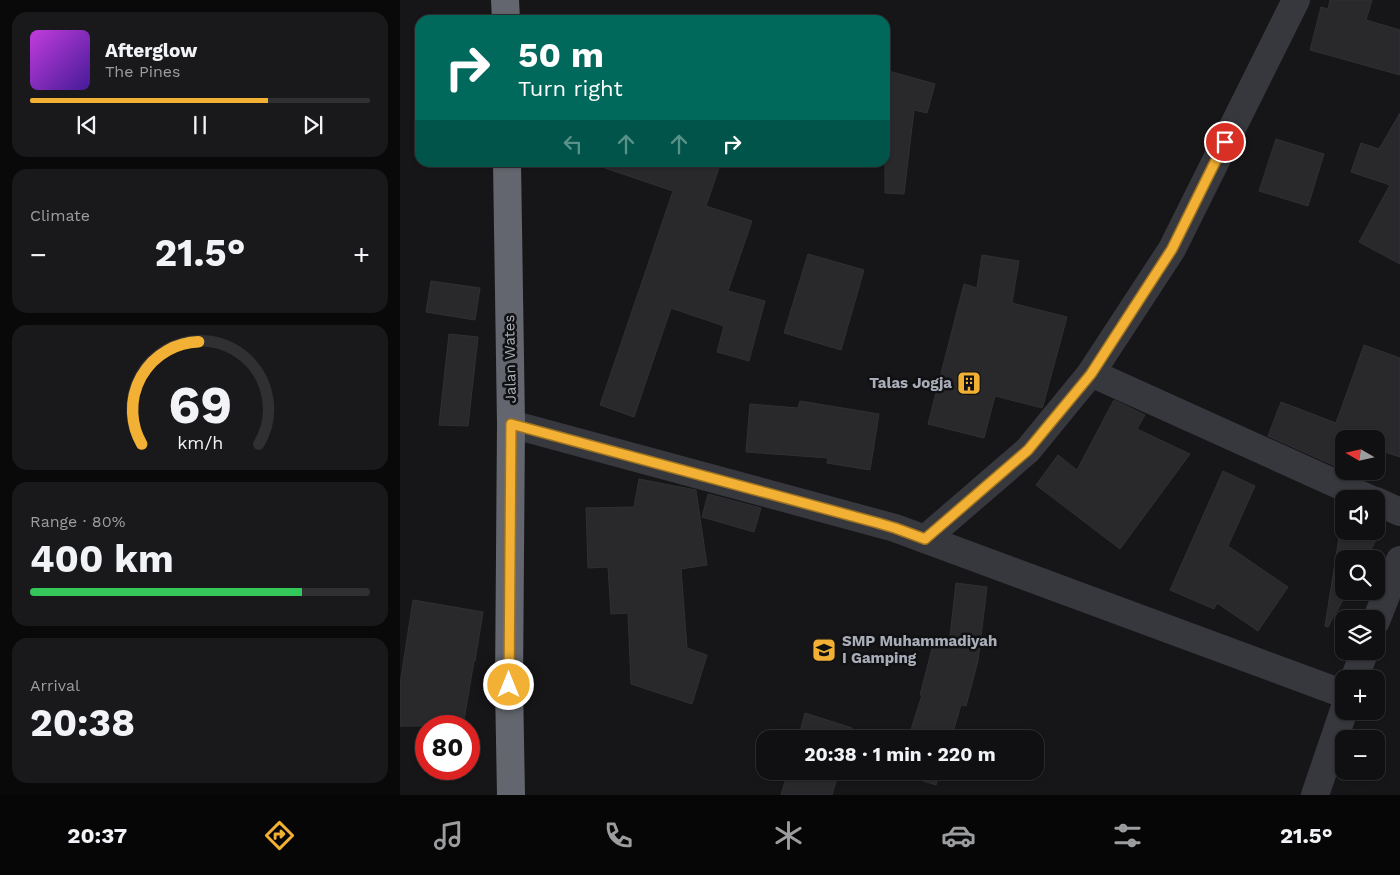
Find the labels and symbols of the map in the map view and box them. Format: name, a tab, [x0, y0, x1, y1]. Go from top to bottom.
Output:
pin	[1204, 121, 1246, 163]
street label: Jalan Wates	[500, 314, 520, 403]
building icon: Talas Jogja	[956, 370, 982, 396]
place label: Talas Jogja	[869, 374, 952, 392]
north arrow	[1335, 430, 1385, 480]
place label: SMP Muhammadiyah I Gamping	[842, 632, 997, 667]
school or university icon: SMP Muhammadiyah I Gamping	[811, 637, 837, 663]
position arrow	[482, 658, 534, 710]
speed limit sign: 80	[415, 715, 480, 780]

